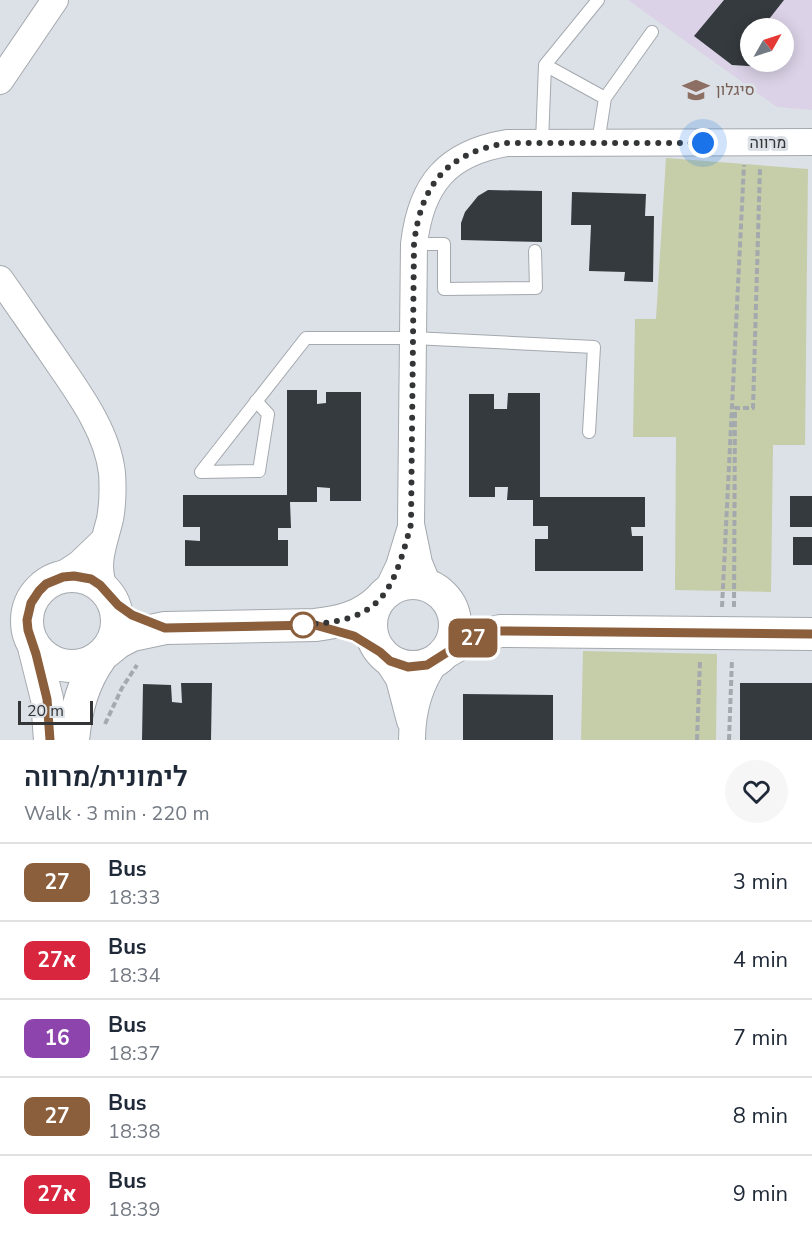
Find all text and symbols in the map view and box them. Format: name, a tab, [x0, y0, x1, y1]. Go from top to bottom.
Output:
north arrow	[740, 18, 794, 72]
map controls	[740, 18, 794, 72]
school or university icon: סיגלון	[681, 75, 711, 105]
place label: סיגלון	[716, 79, 755, 101]
your location	[688, 128, 718, 158]
street label: מרווה	[750, 132, 786, 154]
unlabelled marker	[290, 612, 316, 638]
line badge: 27	[446, 618, 500, 658]
text: 27	[460, 624, 486, 652]
scale bar	[18, 698, 93, 726]
text: 20 m	[27, 700, 64, 722]
text: לימונית/מרווה	[24, 758, 188, 796]
button: heart	[725, 760, 788, 823]
text: Walk · 3 min · 220 m	[24, 800, 210, 827]
text: Bus	[108, 854, 147, 884]
text: 3 min	[733, 867, 788, 897]
text: 27	[44, 868, 70, 896]
text: 18:33	[108, 884, 161, 911]
text: Bus	[108, 932, 147, 962]
text: 4 min	[733, 945, 788, 975]
text: 27א	[37, 946, 77, 974]
text: 18:34	[108, 962, 161, 989]
text: Bus	[108, 1010, 147, 1040]
text: 7 min	[733, 1023, 788, 1053]
text: 16	[44, 1024, 70, 1052]
text: 18:37	[108, 1040, 161, 1067]
text: Bus	[108, 1088, 147, 1118]
text: 8 min	[733, 1101, 788, 1131]
text: 27	[44, 1102, 70, 1130]
text: 18:38	[108, 1118, 161, 1145]
text: Bus	[108, 1166, 147, 1196]
text: 9 min	[733, 1179, 788, 1209]
text: 27א	[37, 1180, 77, 1208]
text: 18:39	[108, 1196, 161, 1223]

